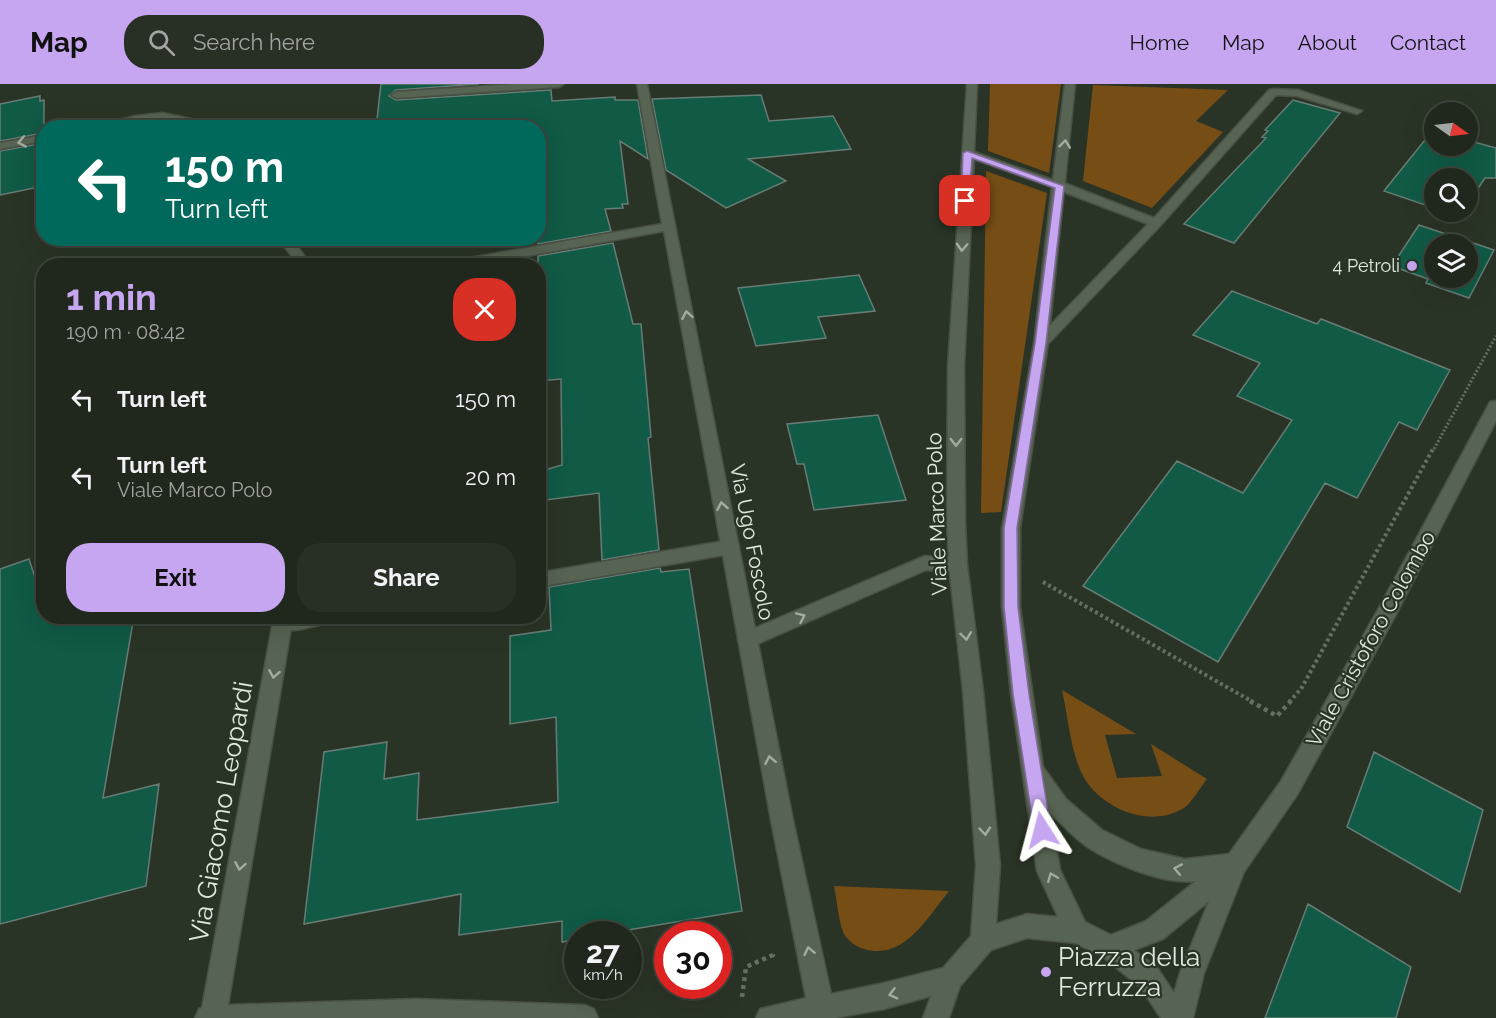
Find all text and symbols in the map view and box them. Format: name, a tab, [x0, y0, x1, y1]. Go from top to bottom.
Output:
search box	[124, 15, 544, 69]
text: Map	[30, 26, 88, 59]
icon: search	[145, 26, 178, 59]
text: Search here	[193, 29, 315, 55]
text: Home	[1130, 30, 1189, 55]
text: Map	[1222, 30, 1265, 55]
text: About	[1298, 30, 1357, 55]
text: Contact	[1390, 30, 1466, 55]
north arrow	[1424, 102, 1478, 156]
map controls	[1424, 102, 1478, 288]
one-way arrow	[17, 135, 27, 148]
one-way arrow	[1058, 139, 1070, 148]
text: 150 m	[165, 143, 284, 192]
icon: left	[66, 144, 144, 222]
button: search	[1424, 168, 1478, 222]
pin	[939, 175, 990, 226]
icon: arrive	[948, 184, 981, 217]
text: Turn left	[165, 193, 268, 224]
button: layers	[1424, 234, 1478, 288]
one-way arrow	[956, 243, 969, 252]
place label: 4 Petroli	[1332, 255, 1400, 276]
marker: 4 Petroli	[1405, 259, 1419, 273]
text: 1 min	[66, 276, 157, 318]
button: close	[453, 278, 516, 341]
one-way arrow	[681, 310, 693, 319]
text: 190 m · 08:42	[66, 320, 185, 344]
icon: left	[66, 383, 99, 416]
text: Turn left	[117, 386, 207, 412]
text: 150 m	[455, 386, 516, 412]
street label: Viale Marco Polo	[921, 432, 952, 596]
one-way arrow	[950, 438, 962, 447]
text: Turn left	[117, 452, 207, 478]
icon: left	[66, 461, 99, 494]
street label: Via Ugo Foscolo	[725, 462, 780, 622]
text: 20 m	[465, 464, 516, 490]
text: Viale Marco Polo	[117, 478, 273, 502]
one-way arrow	[716, 502, 729, 512]
street label: Viale Cristoforo Colombo	[1301, 526, 1440, 751]
button: Exit	[66, 543, 285, 612]
button: Share	[297, 543, 516, 612]
one-way arrow	[795, 612, 806, 624]
one-way arrow	[960, 632, 972, 641]
one-way arrow	[268, 669, 281, 679]
street label: Via Giacomo Leopardi	[183, 679, 259, 945]
one-way arrow	[764, 755, 777, 765]
position arrow	[1010, 798, 1074, 862]
one-way arrow	[978, 826, 991, 835]
one-way arrow	[234, 861, 247, 871]
one-way arrow	[1173, 863, 1183, 876]
one-way arrow	[1047, 873, 1060, 883]
speed limit sign: 30	[654, 921, 732, 999]
text: 27	[586, 935, 620, 970]
place label: Piazza della Ferruzza	[1058, 942, 1200, 1002]
one-way arrow	[803, 946, 816, 956]
marker: Piazza della Ferruzza	[1039, 965, 1053, 979]
text: km/h	[583, 966, 623, 984]
one-way arrow	[889, 987, 899, 999]

